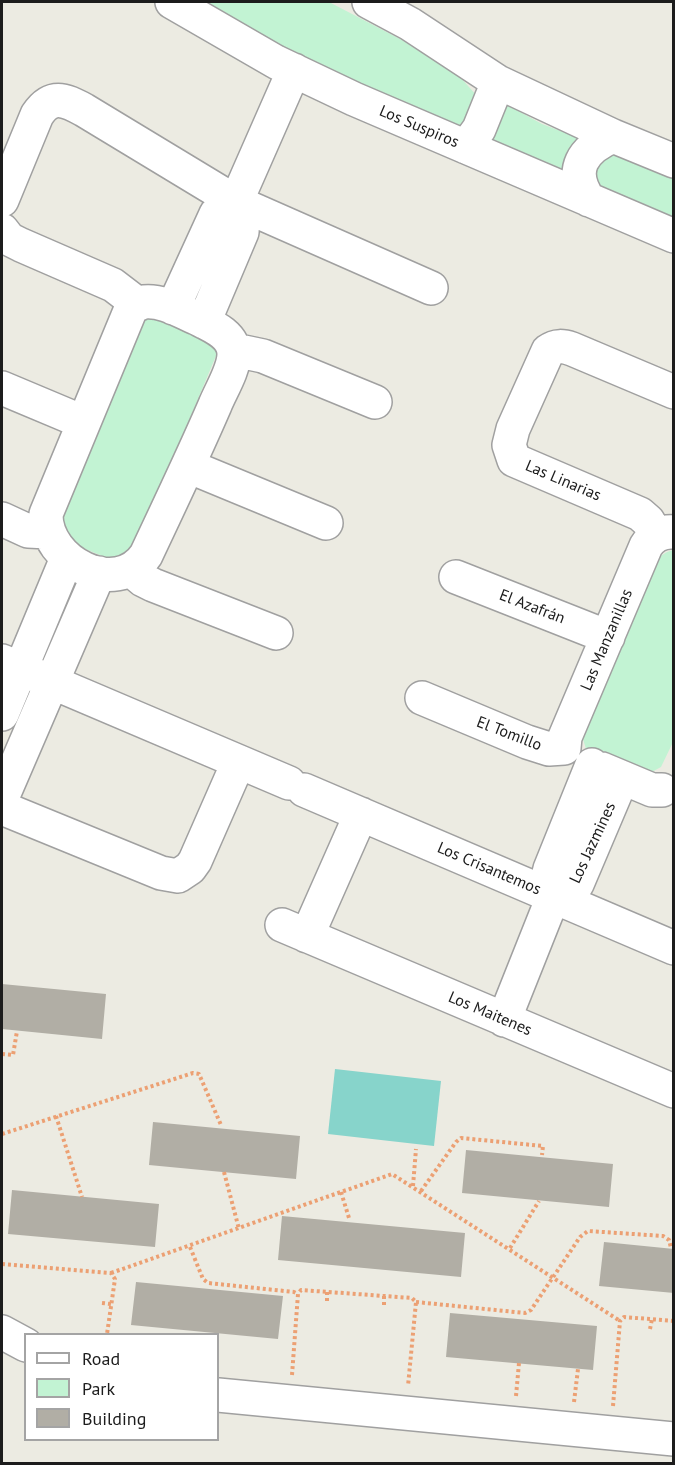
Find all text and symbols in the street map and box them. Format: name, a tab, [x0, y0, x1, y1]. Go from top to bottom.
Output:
street label: Los Suspiros	[376, 102, 462, 152]
street label: Las Linarias	[522, 456, 604, 506]
street label: El Azafrán	[496, 586, 568, 628]
street label: Las Manzanillas	[577, 586, 637, 694]
street label: El Tomillo	[474, 713, 544, 755]
street label: Los Jazmines	[566, 799, 620, 887]
street label: Los Crisantemos	[434, 839, 544, 899]
street label: Los Maitenes	[445, 988, 535, 1040]
legend	[24, 1333, 219, 1441]
text: Road	[82, 1347, 120, 1370]
text: Park	[82, 1377, 115, 1400]
text: Building	[82, 1407, 146, 1430]

